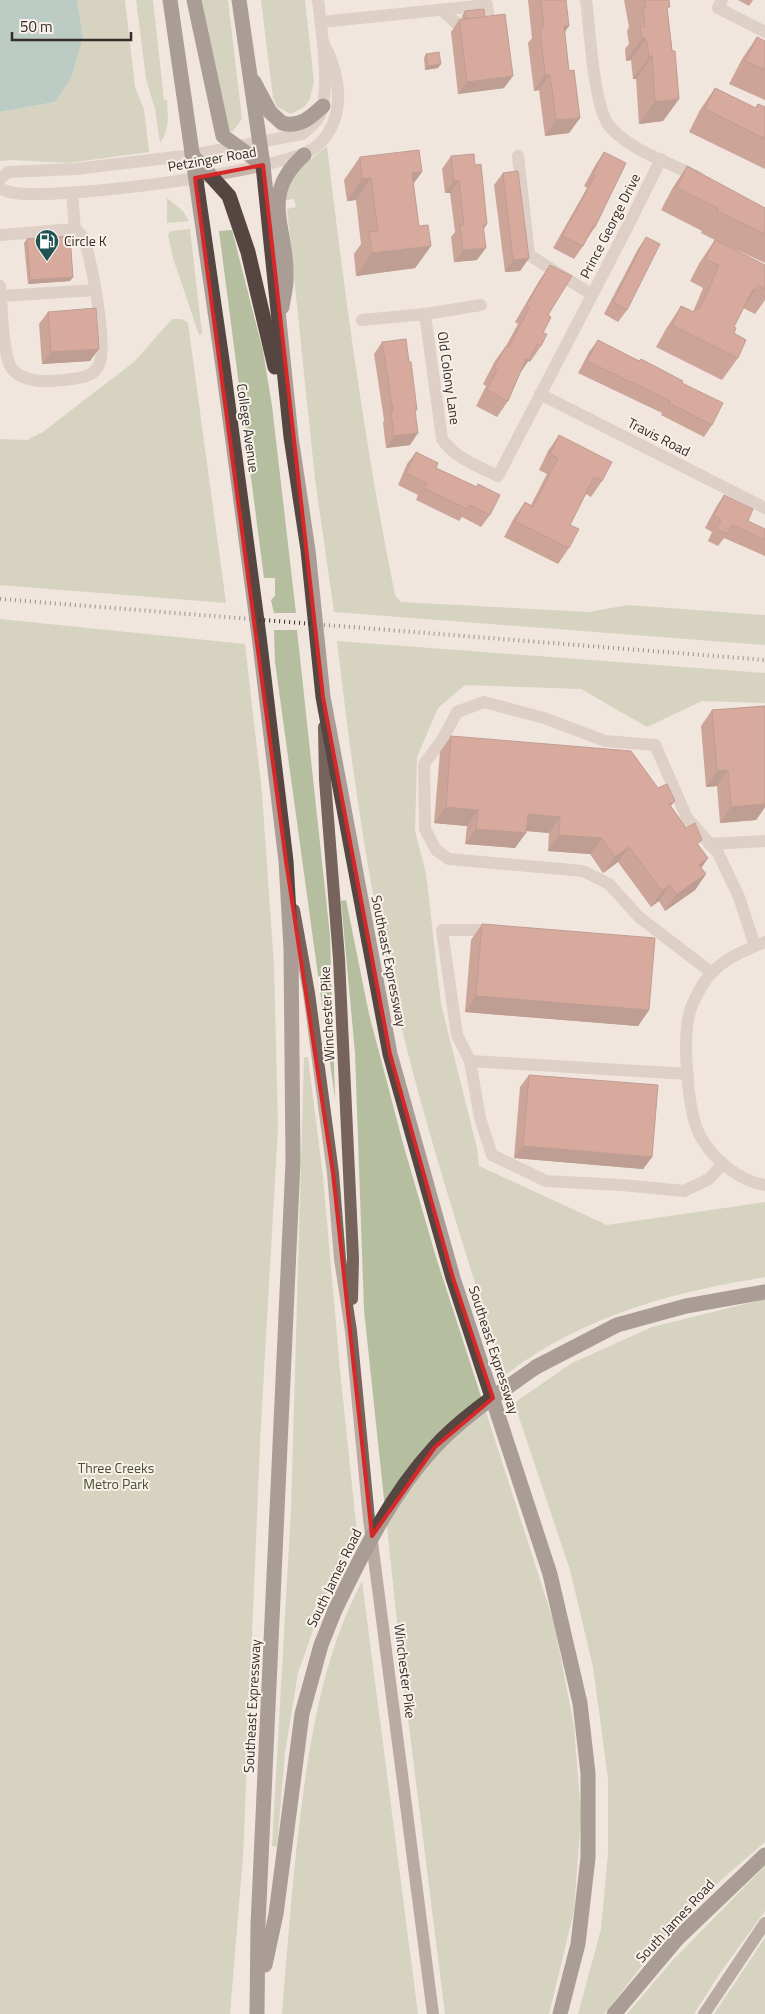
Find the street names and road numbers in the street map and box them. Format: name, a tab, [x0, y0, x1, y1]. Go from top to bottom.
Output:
street label: Petzinger Road	[166, 140, 258, 177]
street label: Prince George Drive	[574, 169, 645, 282]
street label: Old Colony Lane	[433, 330, 466, 426]
street label: College Avenue	[232, 382, 265, 474]
street label: Travis Road	[624, 412, 694, 461]
street label: Southeast Expressway	[366, 893, 413, 1029]
street label: Winchester Pike	[314, 966, 339, 1062]
street label: Southeast Expressway	[464, 1283, 525, 1417]
street label: South James Road	[301, 1525, 367, 1631]
street label: Winchester Pike	[389, 1622, 422, 1719]
street label: Southeast Expressway	[238, 1638, 266, 1773]
street label: South James Road	[630, 1874, 719, 1967]

